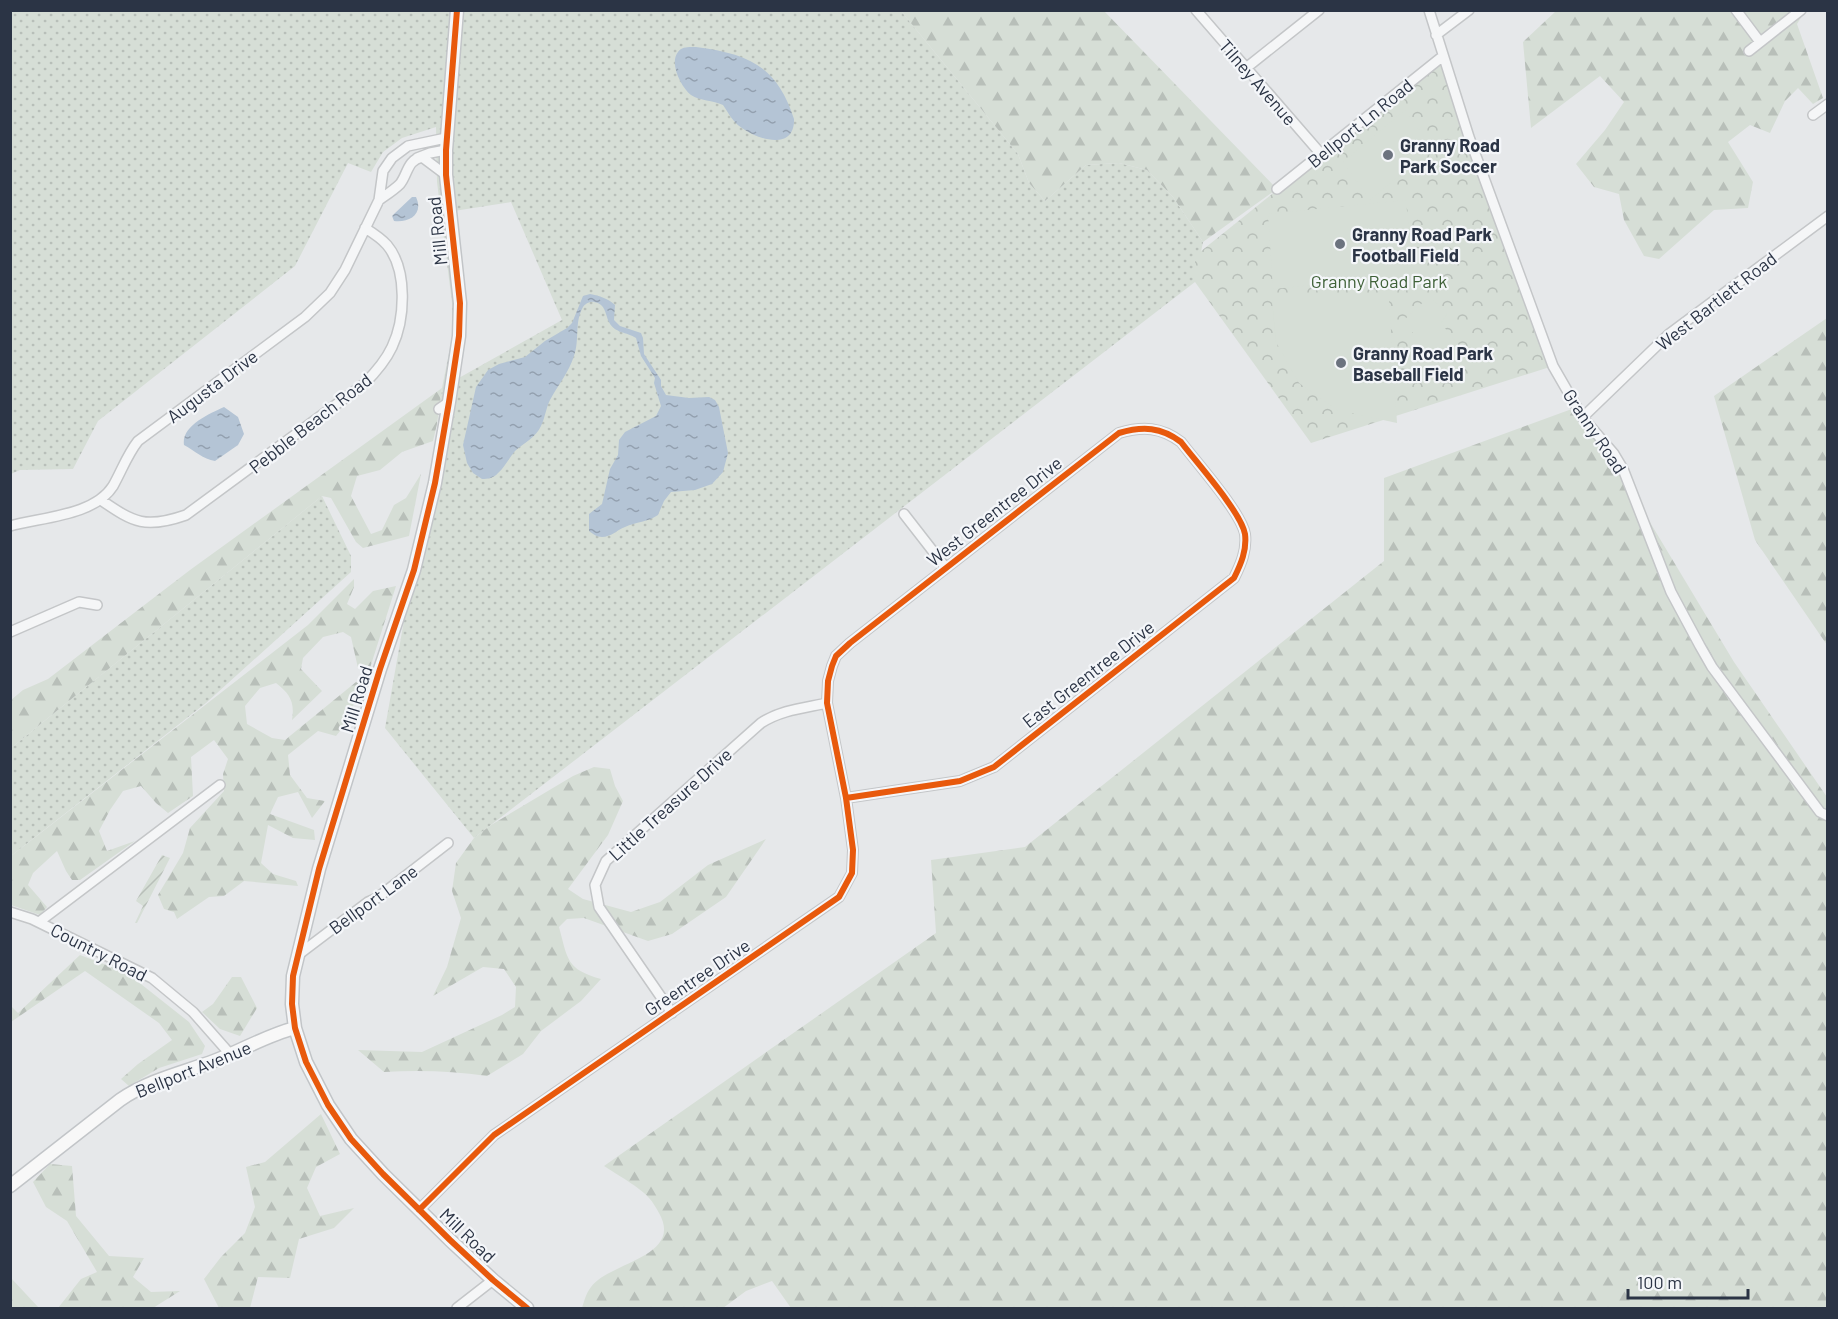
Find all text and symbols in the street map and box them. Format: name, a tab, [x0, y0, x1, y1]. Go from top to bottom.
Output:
street label: Tilney Avenue	[1215, 34, 1301, 130]
street label: Bellport Ln Road	[1303, 74, 1417, 172]
place label: Granny Road Park Soccer	[1400, 134, 1500, 177]
marker: Granny Road Park Soccer	[1381, 148, 1395, 162]
street label: Mill Road	[422, 195, 452, 267]
place label: Granny Road Park Football Field	[1352, 223, 1493, 266]
marker: Granny Road Park Football Field	[1333, 237, 1347, 251]
street label: West Bartlett Road	[1651, 247, 1781, 355]
park label: Granny Road Park	[1311, 270, 1447, 292]
place label: Granny Road Park Baseball Field	[1353, 342, 1494, 385]
street label: Augusta Drive	[162, 345, 262, 427]
marker: Granny Road Park Baseball Field	[1334, 356, 1348, 370]
street label: Pebble Beach Road	[244, 368, 376, 478]
street label: Granny Road	[1559, 384, 1631, 478]
street label: West Greentree Drive	[922, 451, 1066, 571]
street label: East Greentree Drive	[1018, 616, 1158, 732]
street label: Mill Road	[335, 663, 377, 735]
street label: Little Treasure Drive	[604, 743, 736, 865]
street label: Bellport Lane	[324, 859, 422, 939]
street label: Country Road	[47, 918, 151, 986]
street label: Greentree Drive	[640, 934, 754, 1020]
street label: Bellport Avenue	[132, 1036, 254, 1102]
street label: Mill Road	[435, 1203, 501, 1267]
scale bar	[1628, 1262, 1748, 1300]
text: 100 m	[1637, 1271, 1682, 1293]

